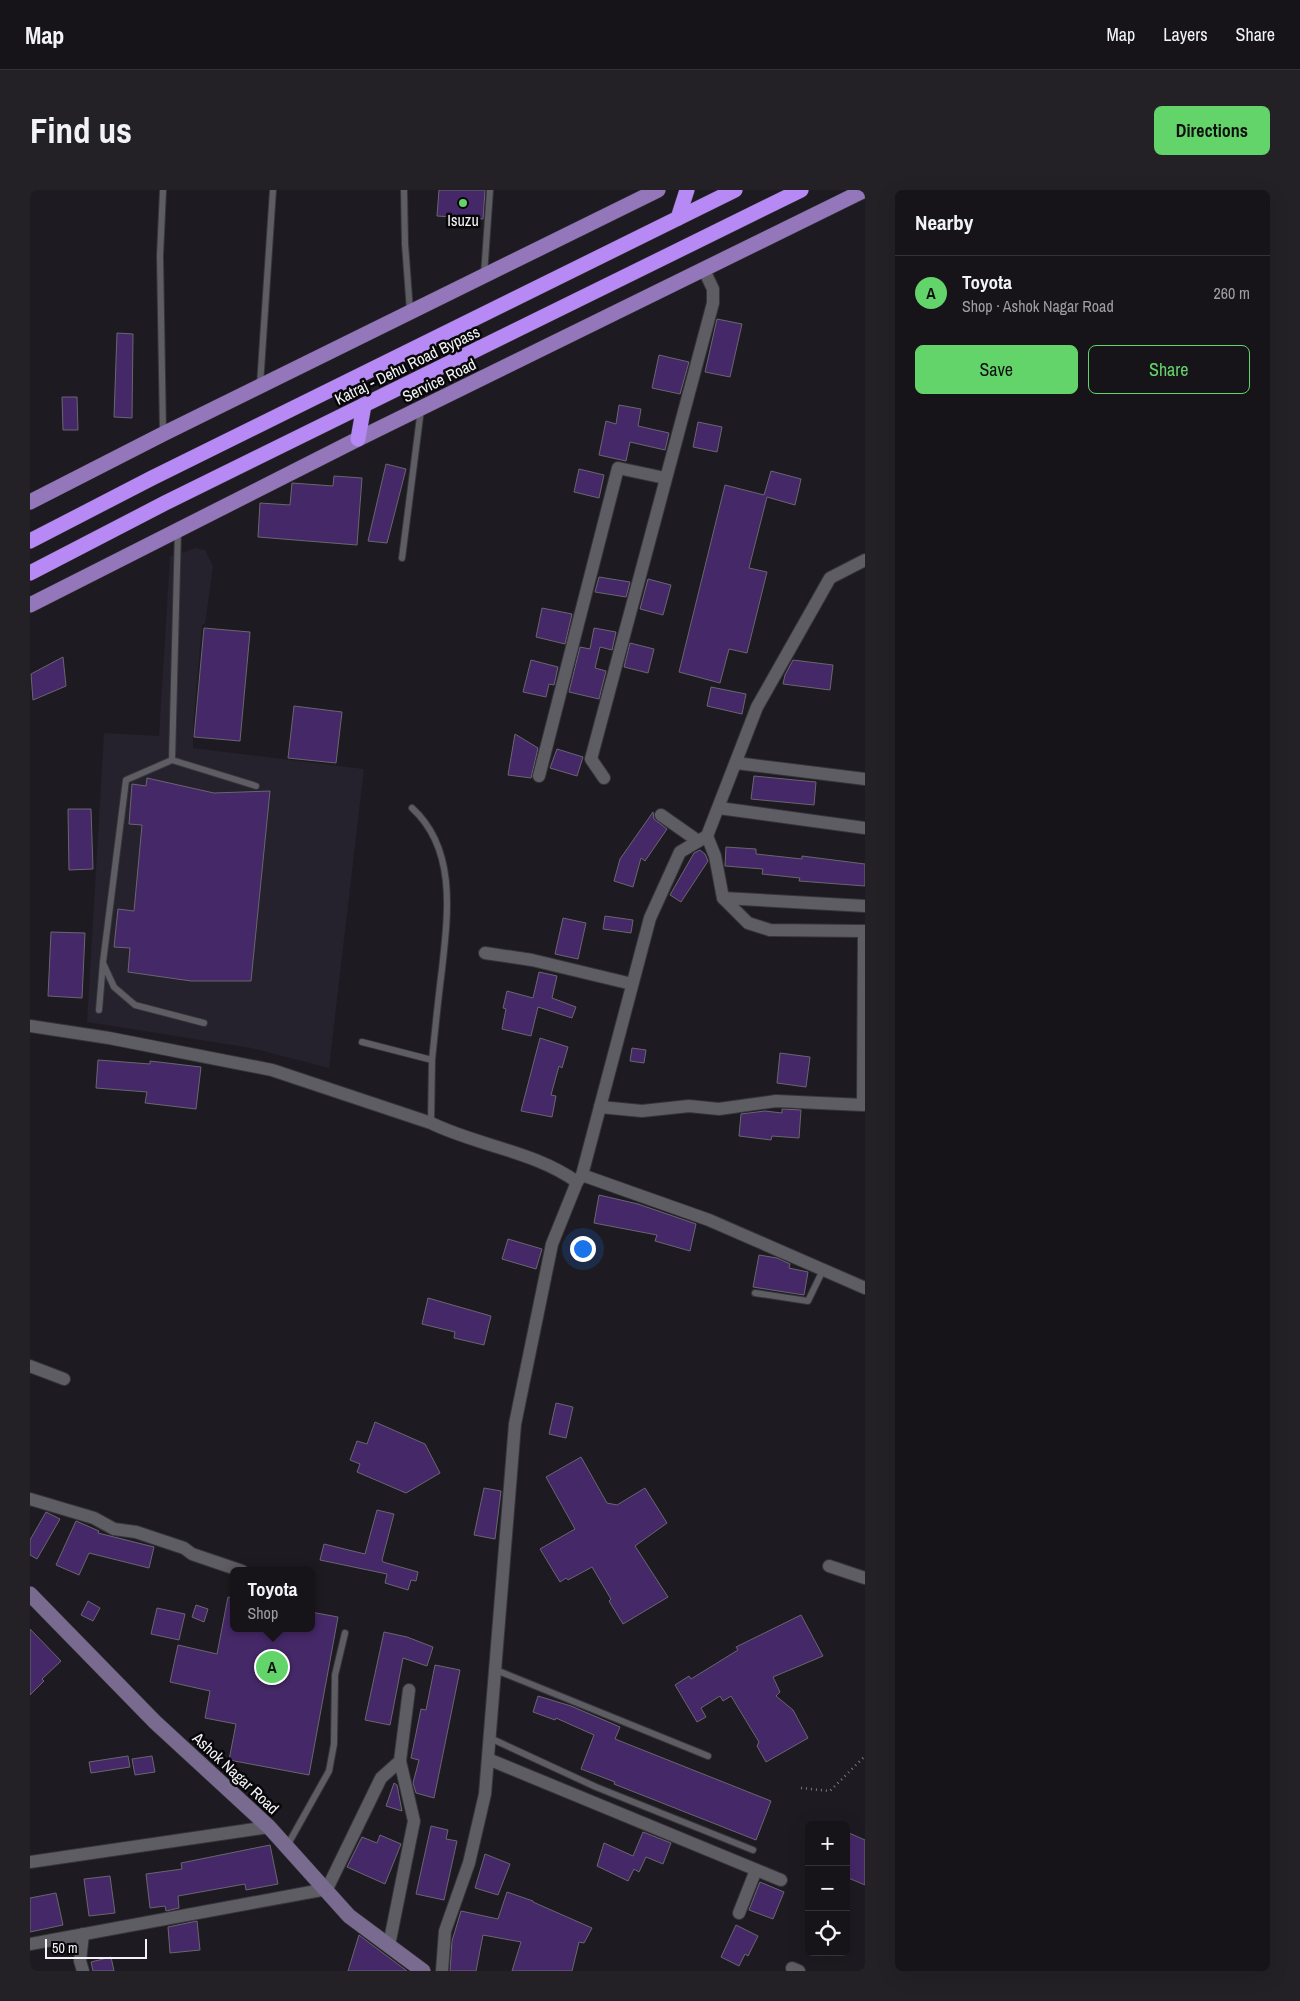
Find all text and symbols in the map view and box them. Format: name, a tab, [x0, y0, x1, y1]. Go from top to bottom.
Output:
text: Map	[25, 19, 64, 51]
text: Map	[1107, 22, 1135, 47]
text: Layers	[1163, 22, 1208, 47]
text: Share	[1236, 22, 1275, 47]
button: Directions	[1154, 106, 1270, 155]
text: Find us	[30, 107, 132, 154]
marker: Isuzu	[457, 197, 469, 209]
text: Nearby	[915, 208, 973, 237]
place label: Isuzu	[447, 209, 479, 231]
text: Toyota	[962, 269, 1012, 295]
text: A	[926, 282, 936, 304]
text: 260 m	[1214, 282, 1250, 304]
text: Shop · Ashok Nagar Road	[962, 295, 1114, 317]
street label: Katraj - Dehu Road Bypass	[331, 320, 483, 410]
button: Save	[915, 345, 1078, 394]
button: Share	[1088, 345, 1250, 394]
street label: Service Road	[398, 353, 480, 407]
your location	[570, 1236, 596, 1262]
popup	[230, 1567, 315, 1632]
text: Toyota	[248, 1576, 297, 1602]
text: Shop	[248, 1602, 278, 1624]
pin: A	[256, 1648, 288, 1686]
street label: Ashok Nagar Road	[187, 1726, 284, 1819]
map controls	[805, 1821, 850, 1956]
button: +	[805, 1821, 850, 1866]
button: −	[805, 1866, 850, 1911]
button: locate	[805, 1911, 850, 1956]
scale bar	[45, 1936, 148, 1959]
text: 50 m	[52, 1939, 78, 1957]

